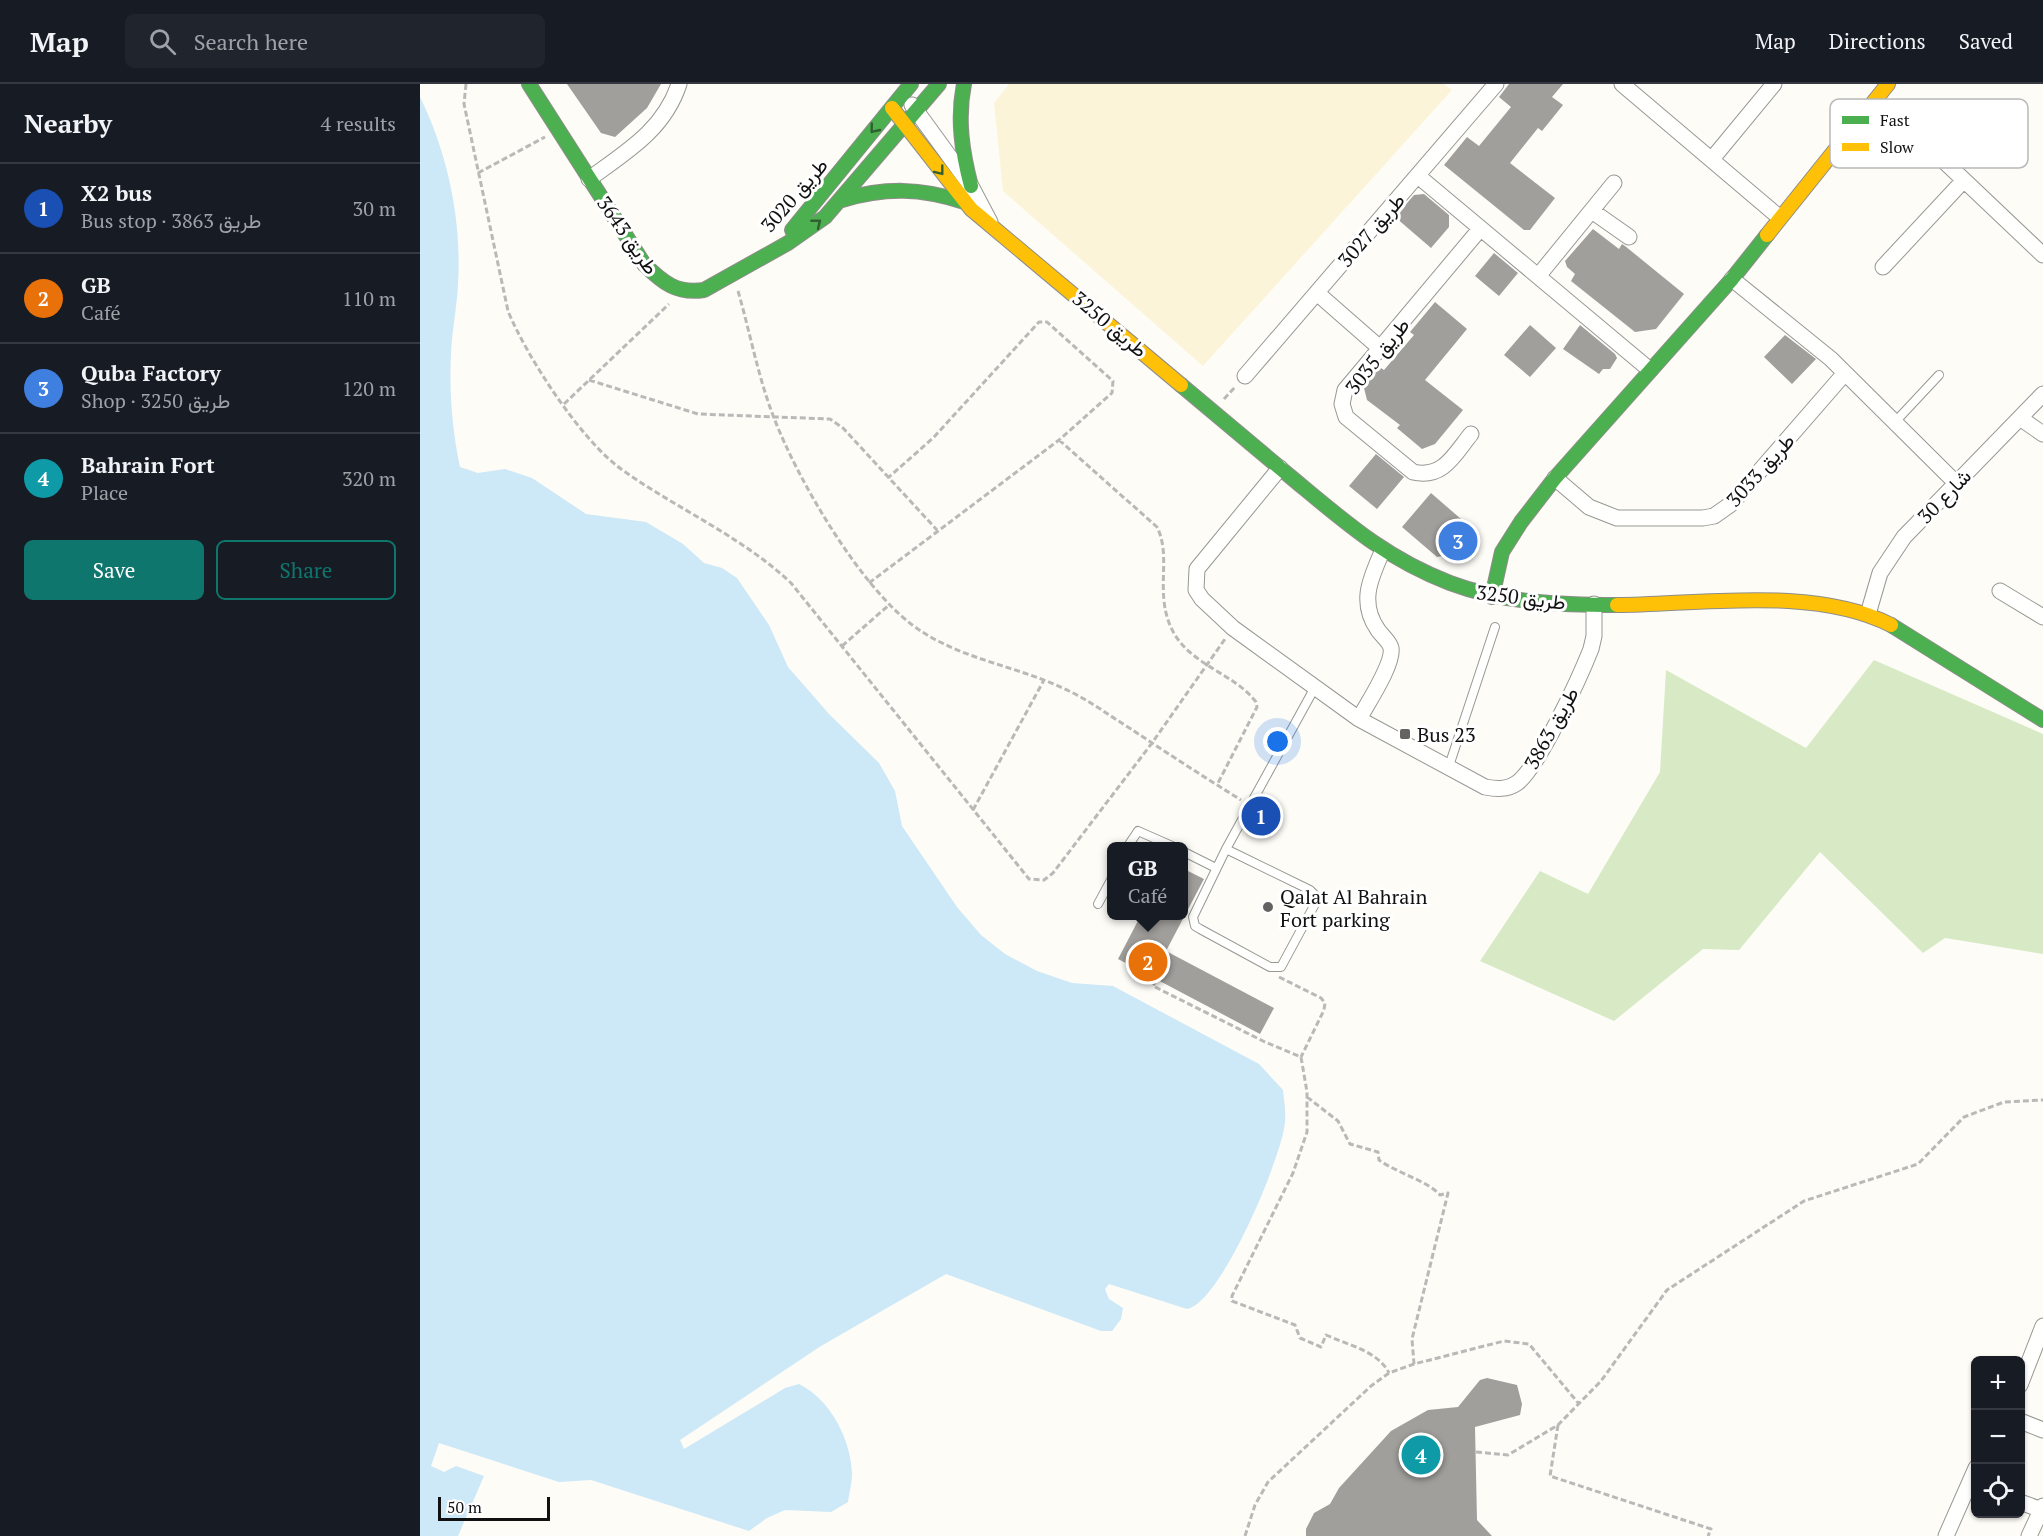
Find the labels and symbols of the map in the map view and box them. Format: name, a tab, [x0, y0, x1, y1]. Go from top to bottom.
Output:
legend	[1830, 99, 2028, 168]
text: Fast	[1880, 109, 1910, 131]
one-way arrow	[871, 123, 882, 134]
text: Slow	[1880, 136, 1914, 158]
street label: طريق 3020	[754, 152, 834, 238]
one-way arrow	[933, 164, 944, 175]
street label: طريق 3027	[1331, 187, 1411, 273]
street label: طريق 3643	[591, 190, 665, 280]
one-way arrow	[810, 219, 821, 230]
street label: طريق 3250	[1067, 285, 1153, 363]
street label: طريق 3035	[1339, 312, 1415, 400]
street label: طريق 3033	[1720, 428, 1800, 512]
street label: شارع 30	[1911, 463, 1978, 530]
pin: 3	[1438, 518, 1478, 564]
street label: طريق 3250	[1475, 578, 1567, 616]
street label: طريق 3863	[1517, 682, 1585, 774]
place label: Bus 23	[1417, 721, 1476, 748]
your location	[1263, 727, 1292, 756]
marker: Bus 23	[1398, 727, 1412, 741]
pin: 1	[1242, 794, 1280, 838]
place label: Qalat Al Bahrain Fort parking	[1280, 883, 1427, 933]
marker: Qalat Al Bahrain Fort parking	[1261, 900, 1275, 914]
pin: 2	[1128, 940, 1168, 984]
pin: 4	[1402, 1432, 1440, 1478]
scale bar	[438, 1494, 550, 1522]

